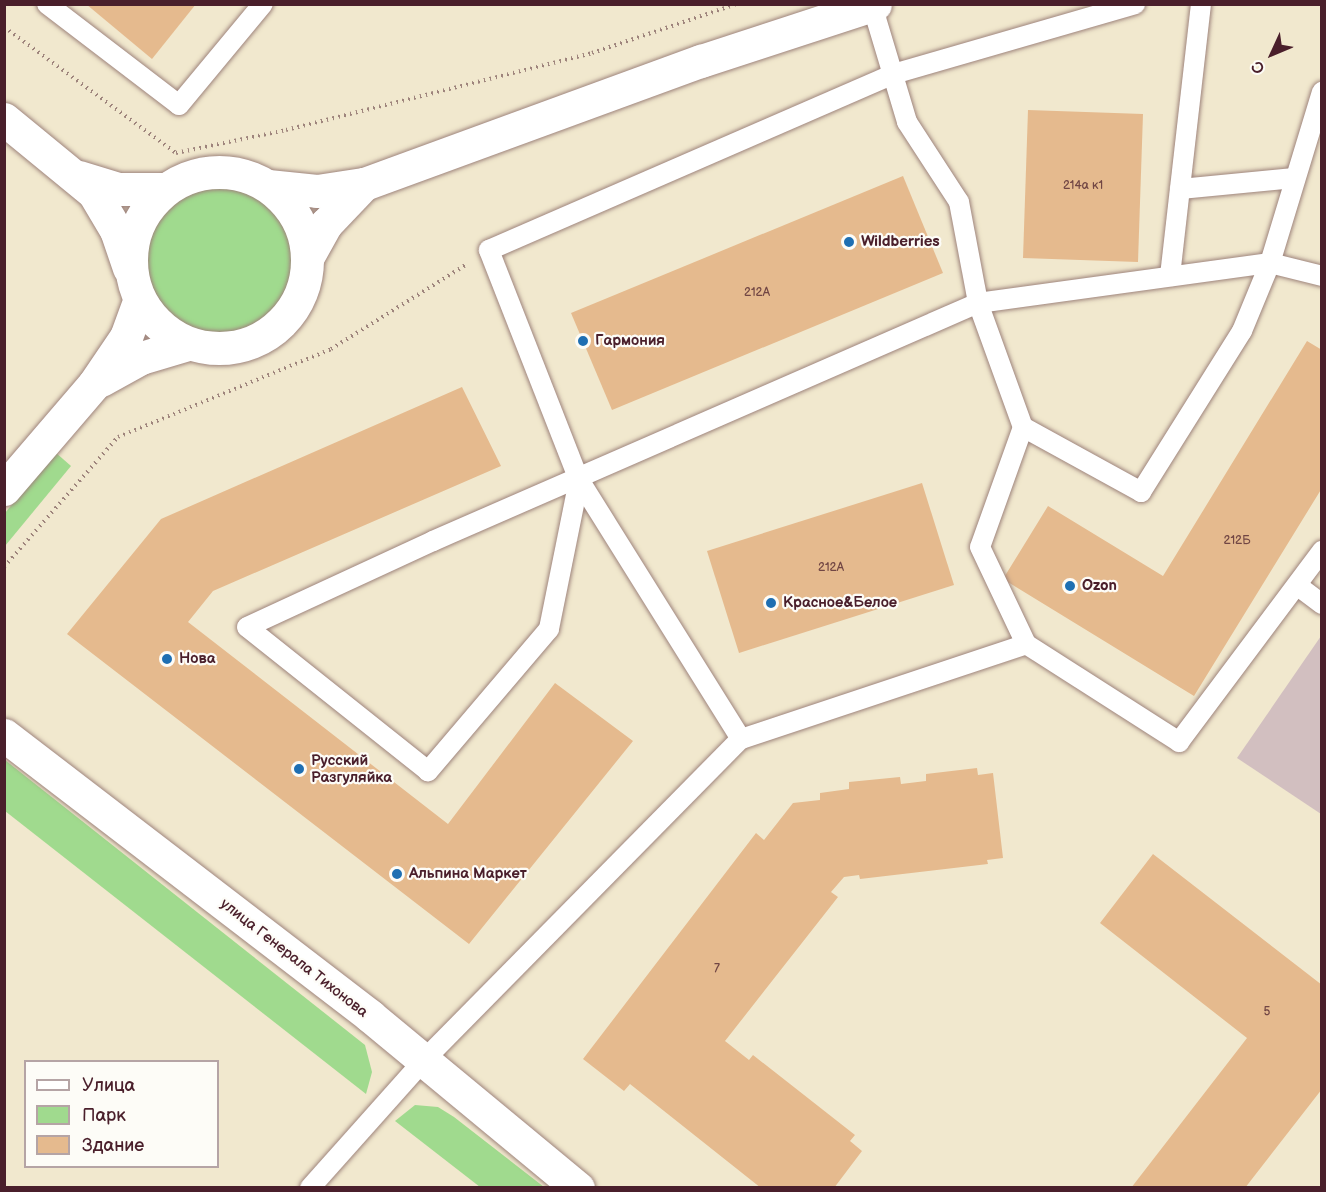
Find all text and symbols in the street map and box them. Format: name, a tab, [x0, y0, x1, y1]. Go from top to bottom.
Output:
north arrow	[1242, 24, 1302, 84]
text: С	[1248, 56, 1269, 77]
house number: 214а к1	[1063, 179, 1103, 193]
place label: Wildberries	[861, 233, 940, 251]
marker: Wildberries	[842, 235, 856, 249]
house number: 212А	[744, 286, 770, 300]
place label: Гармония	[595, 332, 665, 350]
marker: Гармония	[576, 334, 590, 348]
house number: 212Б	[1224, 534, 1250, 548]
house number: 212А	[818, 561, 844, 575]
place label: Ozon	[1082, 577, 1117, 595]
marker: Ozon	[1063, 579, 1077, 593]
place label: Красное&Белое	[783, 594, 897, 612]
marker: Красное&Белое	[764, 596, 778, 610]
place label: Нова	[179, 650, 215, 668]
marker: Нова	[160, 652, 174, 666]
place label: Русский Разгуляйка	[311, 751, 392, 786]
marker: Русский Разгуляйка	[292, 762, 306, 776]
place label: Альпина Маркет	[409, 865, 527, 883]
marker: Альпина Маркет	[390, 867, 404, 881]
street label: улица Генерала Тихонова	[217, 895, 371, 1021]
house number: 7	[714, 962, 720, 976]
house number: 5	[1264, 1005, 1270, 1019]
legend	[24, 1060, 219, 1168]
text: Улица	[82, 1075, 135, 1096]
text: Парк	[82, 1105, 126, 1126]
text: Здание	[82, 1135, 144, 1156]

